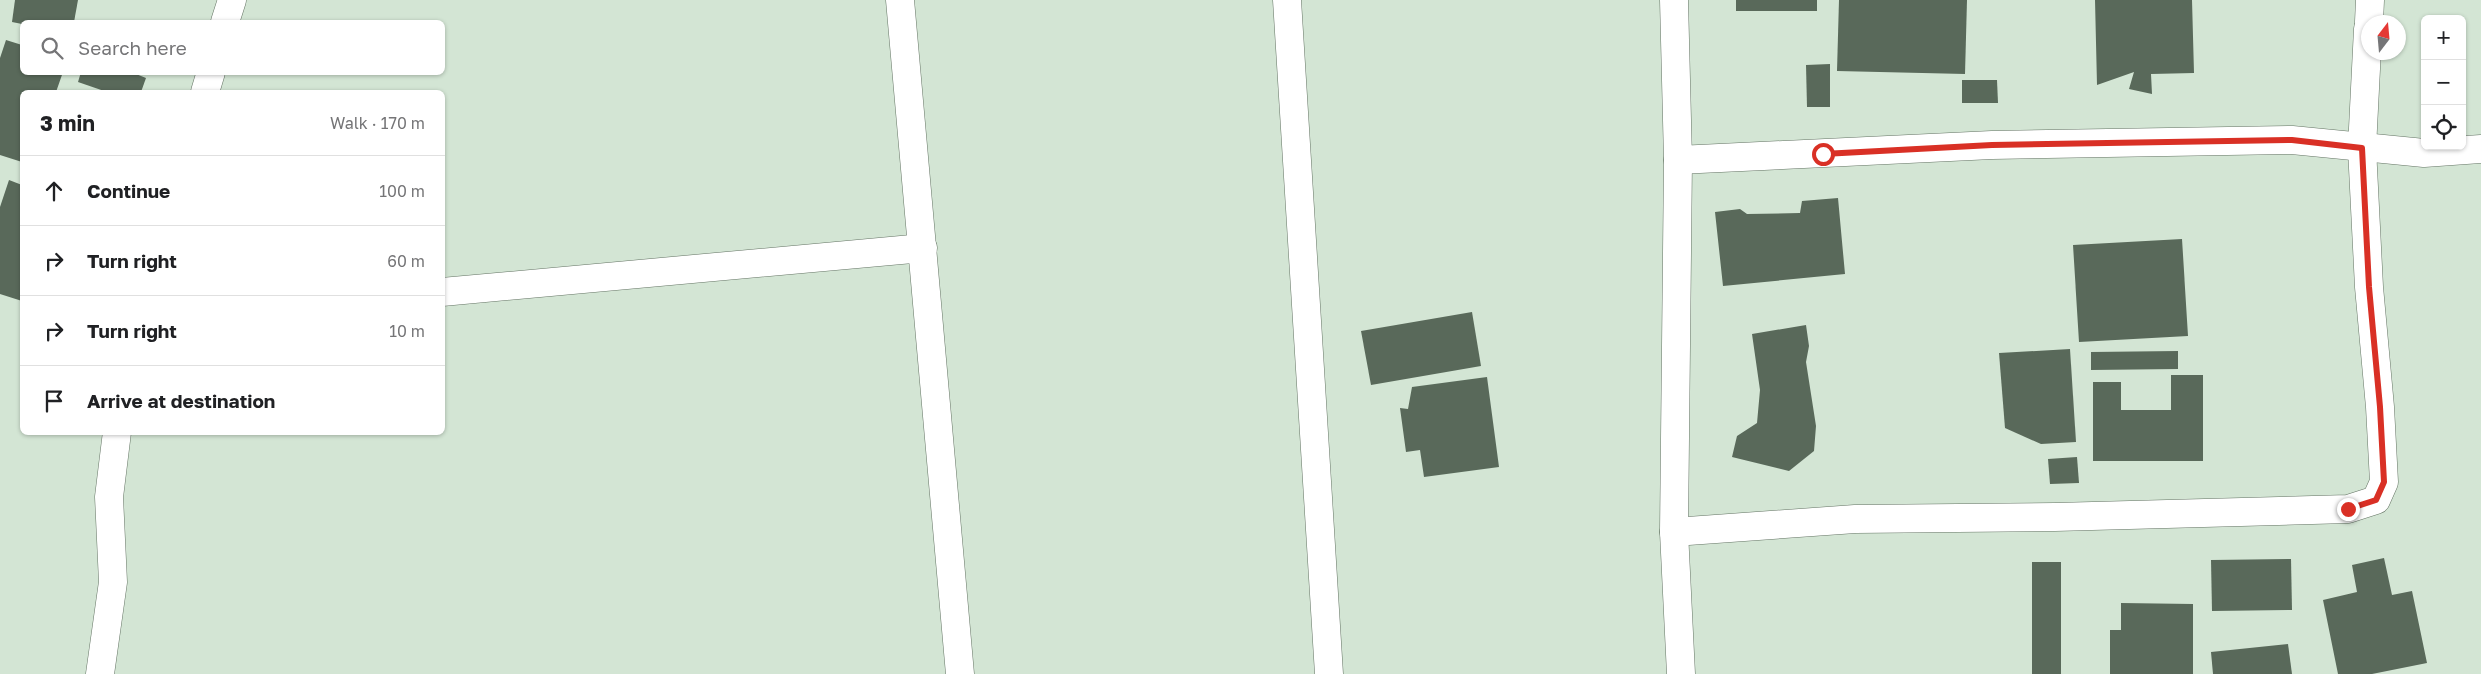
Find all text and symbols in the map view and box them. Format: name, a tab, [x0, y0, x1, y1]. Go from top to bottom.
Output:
north arrow	[2361, 15, 2406, 60]
map controls	[2421, 15, 2466, 150]
button: +	[2421, 15, 2466, 60]
search box	[20, 20, 445, 75]
icon: search	[38, 34, 66, 62]
text: Search here	[78, 36, 187, 59]
button: −	[2421, 60, 2466, 105]
button: locate	[2421, 105, 2466, 150]
text: 3 min	[40, 110, 95, 136]
text: Walk · 170 m	[330, 113, 425, 133]
route start	[1812, 143, 1835, 166]
icon: ahead	[40, 177, 68, 205]
text: Continue	[87, 179, 170, 202]
text: 100 m	[379, 181, 425, 201]
icon: right	[40, 247, 68, 275]
text: Turn right	[87, 249, 177, 272]
text: 60 m	[387, 251, 425, 271]
icon: right	[40, 317, 68, 345]
text: Turn right	[87, 319, 177, 342]
text: 10 m	[389, 321, 425, 341]
icon: arrive	[40, 387, 68, 415]
text: Arrive at destination	[87, 389, 275, 412]
route end	[2337, 498, 2360, 521]

